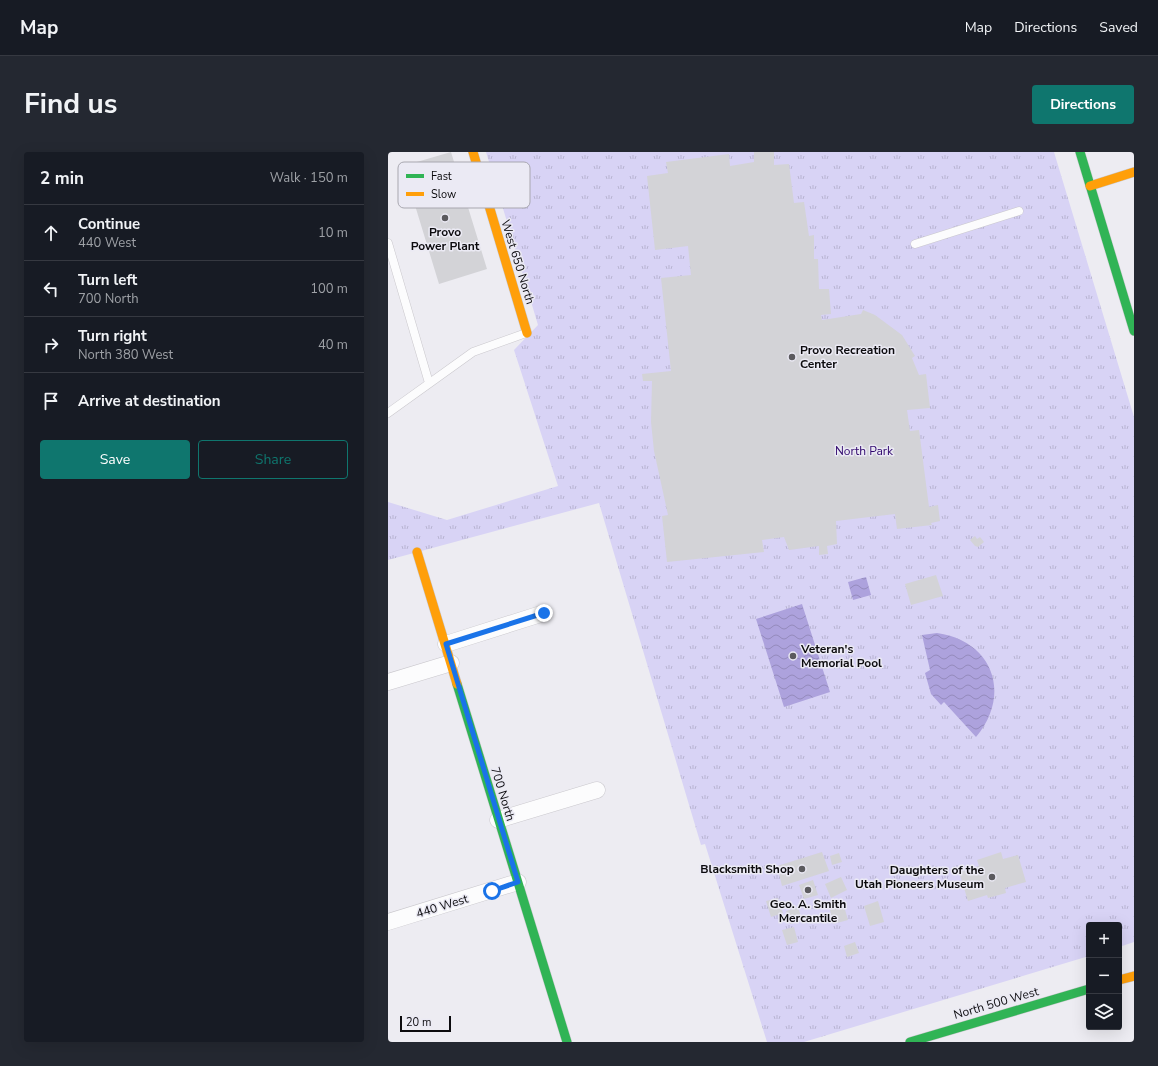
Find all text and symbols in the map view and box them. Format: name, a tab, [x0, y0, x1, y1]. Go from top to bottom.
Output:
text: Map	[20, 15, 58, 41]
text: Map	[965, 18, 992, 37]
text: Directions	[1014, 18, 1077, 37]
text: Saved	[1099, 18, 1138, 37]
text: Find us	[24, 85, 118, 123]
button: Directions	[1032, 85, 1134, 124]
legend	[398, 162, 530, 208]
text: 2 min	[40, 167, 84, 190]
text: Walk · 150 m	[270, 169, 348, 187]
text: Fast	[431, 169, 452, 184]
text: Slow	[431, 187, 456, 202]
marker: Provo Power Plant	[440, 213, 450, 223]
text: Continue	[78, 214, 140, 234]
street label: West 650 North	[498, 218, 538, 306]
icon: ahead	[40, 222, 62, 244]
text: 10 m	[318, 224, 348, 242]
place label: Provo Power Plant	[411, 224, 480, 254]
text: 440 West	[78, 234, 136, 252]
text: Turn left	[78, 270, 137, 290]
icon: left	[40, 278, 62, 300]
text: 100 m	[310, 280, 348, 298]
text: 700 North	[78, 290, 139, 308]
text: Turn right	[78, 326, 147, 346]
icon: right	[40, 334, 62, 356]
text: 40 m	[318, 336, 348, 354]
place label: Provo Recreation Center	[800, 342, 895, 372]
text: North 380 West	[78, 346, 173, 364]
marker: Provo Recreation Center	[787, 352, 797, 362]
icon: arrive	[40, 390, 62, 412]
text: Arrive at destination	[78, 391, 221, 411]
button: Save	[40, 440, 190, 479]
button: Share	[198, 440, 348, 479]
park label: North Park	[835, 443, 894, 459]
route end	[535, 604, 553, 622]
place label: Veteran's Memorial Pool	[800, 641, 882, 671]
marker: Veteran's Memorial Pool	[788, 651, 798, 661]
street label: 700 North	[487, 765, 519, 823]
place label: Blacksmith Shop	[700, 861, 794, 877]
place label: Daughters of the Utah Pioneers Museum	[855, 862, 984, 892]
marker: Blacksmith Shop	[797, 864, 807, 874]
marker: Daughters of the Utah Pioneers Museum	[987, 872, 997, 882]
route start	[483, 882, 501, 900]
marker: Geo. A. Smith Mercantile	[803, 885, 813, 895]
street label: 440 West	[414, 890, 471, 921]
place label: Geo. A. Smith Mercantile	[770, 896, 846, 926]
map controls	[1086, 922, 1122, 1030]
button: +	[1086, 922, 1122, 958]
button: −	[1086, 958, 1122, 994]
street label: North 500 West	[952, 983, 1041, 1023]
button: layers	[1086, 994, 1122, 1030]
scale bar	[400, 1014, 451, 1033]
text: 20 m	[406, 1015, 431, 1030]

